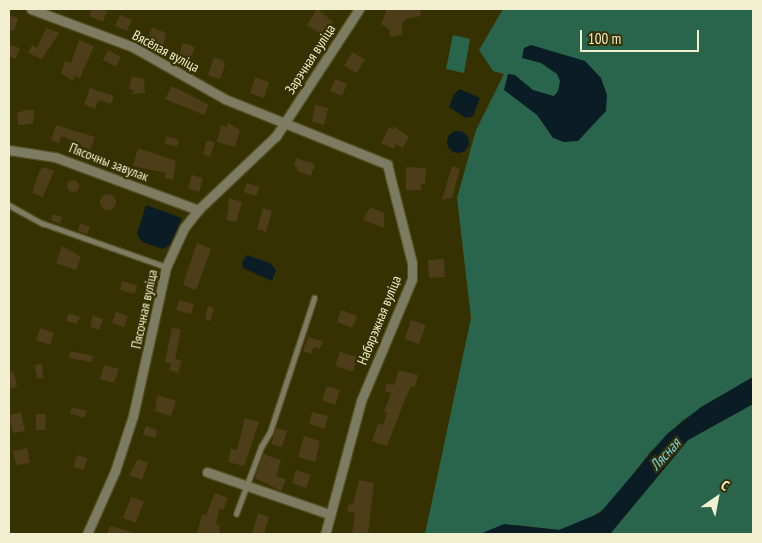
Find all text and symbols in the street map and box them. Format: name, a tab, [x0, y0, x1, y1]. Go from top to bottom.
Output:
scale bar	[582, 20, 701, 52]
street label: Зарэчная вуліца	[281, 21, 339, 97]
street label: Вясёлая вуліца	[130, 26, 202, 76]
text: 100 m	[588, 29, 621, 48]
street label: Пясочны завулак	[67, 139, 151, 185]
street label: Пясочная вуліца	[127, 268, 161, 350]
street label: Набярэжная вуліца	[353, 273, 405, 367]
water label: Лясная	[646, 434, 684, 474]
north arrow	[692, 473, 742, 523]
text: С	[718, 476, 733, 495]

